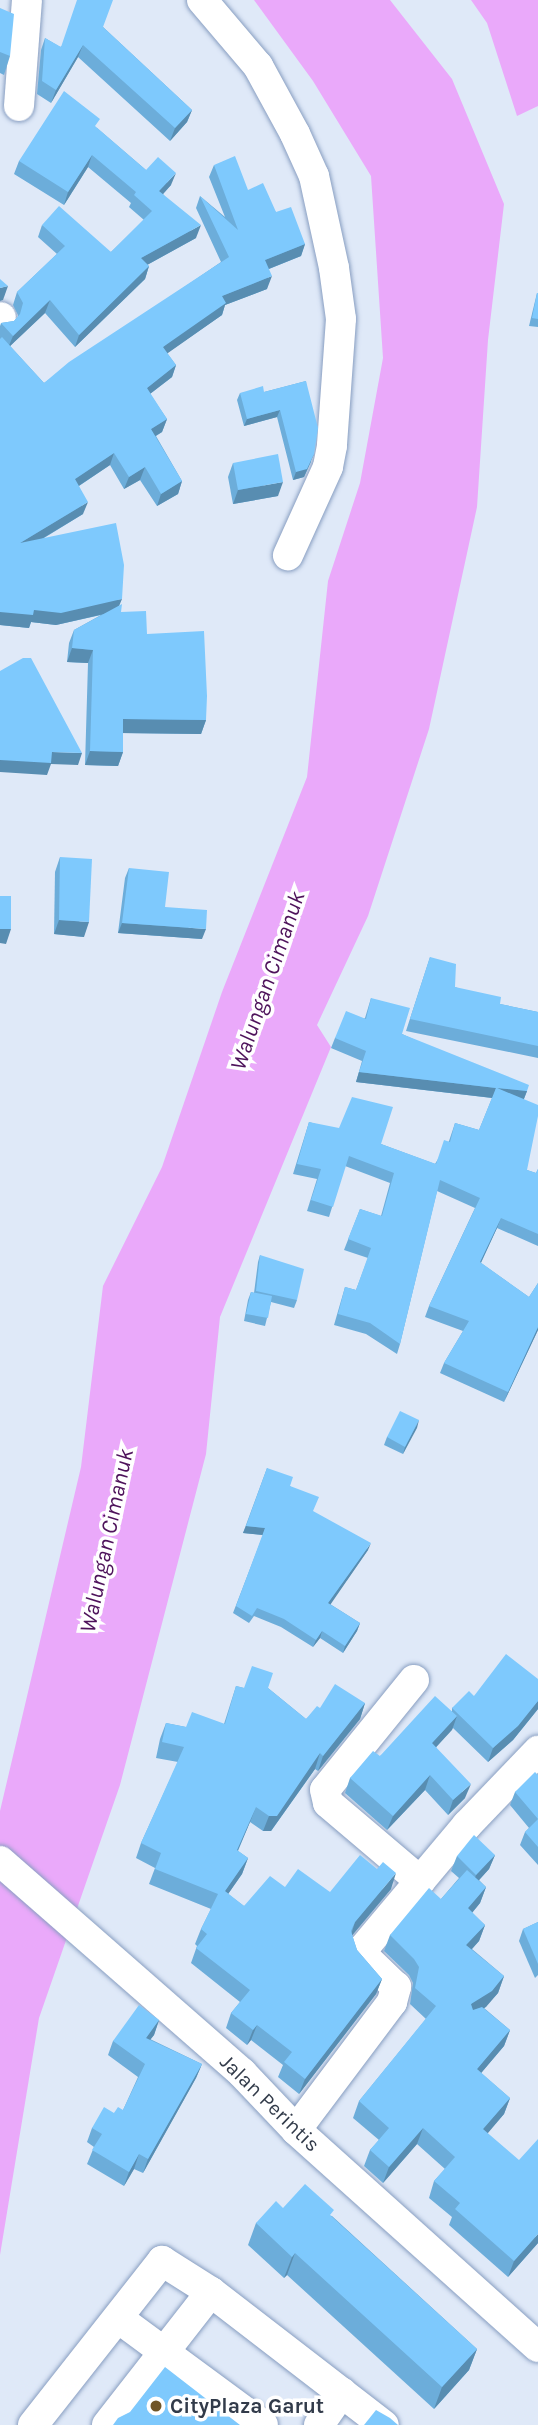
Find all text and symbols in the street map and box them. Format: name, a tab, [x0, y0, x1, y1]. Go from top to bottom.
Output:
water label: Walungan Cimanuk	[224, 888, 312, 1074]
water label: Walungan Cimanuk	[74, 1446, 140, 1636]
street label: Jalan Perintis	[215, 2049, 325, 2157]
place label: CityPlaza Garut	[170, 2393, 324, 2419]
marker: CityPlaza Garut	[148, 2398, 164, 2414]

